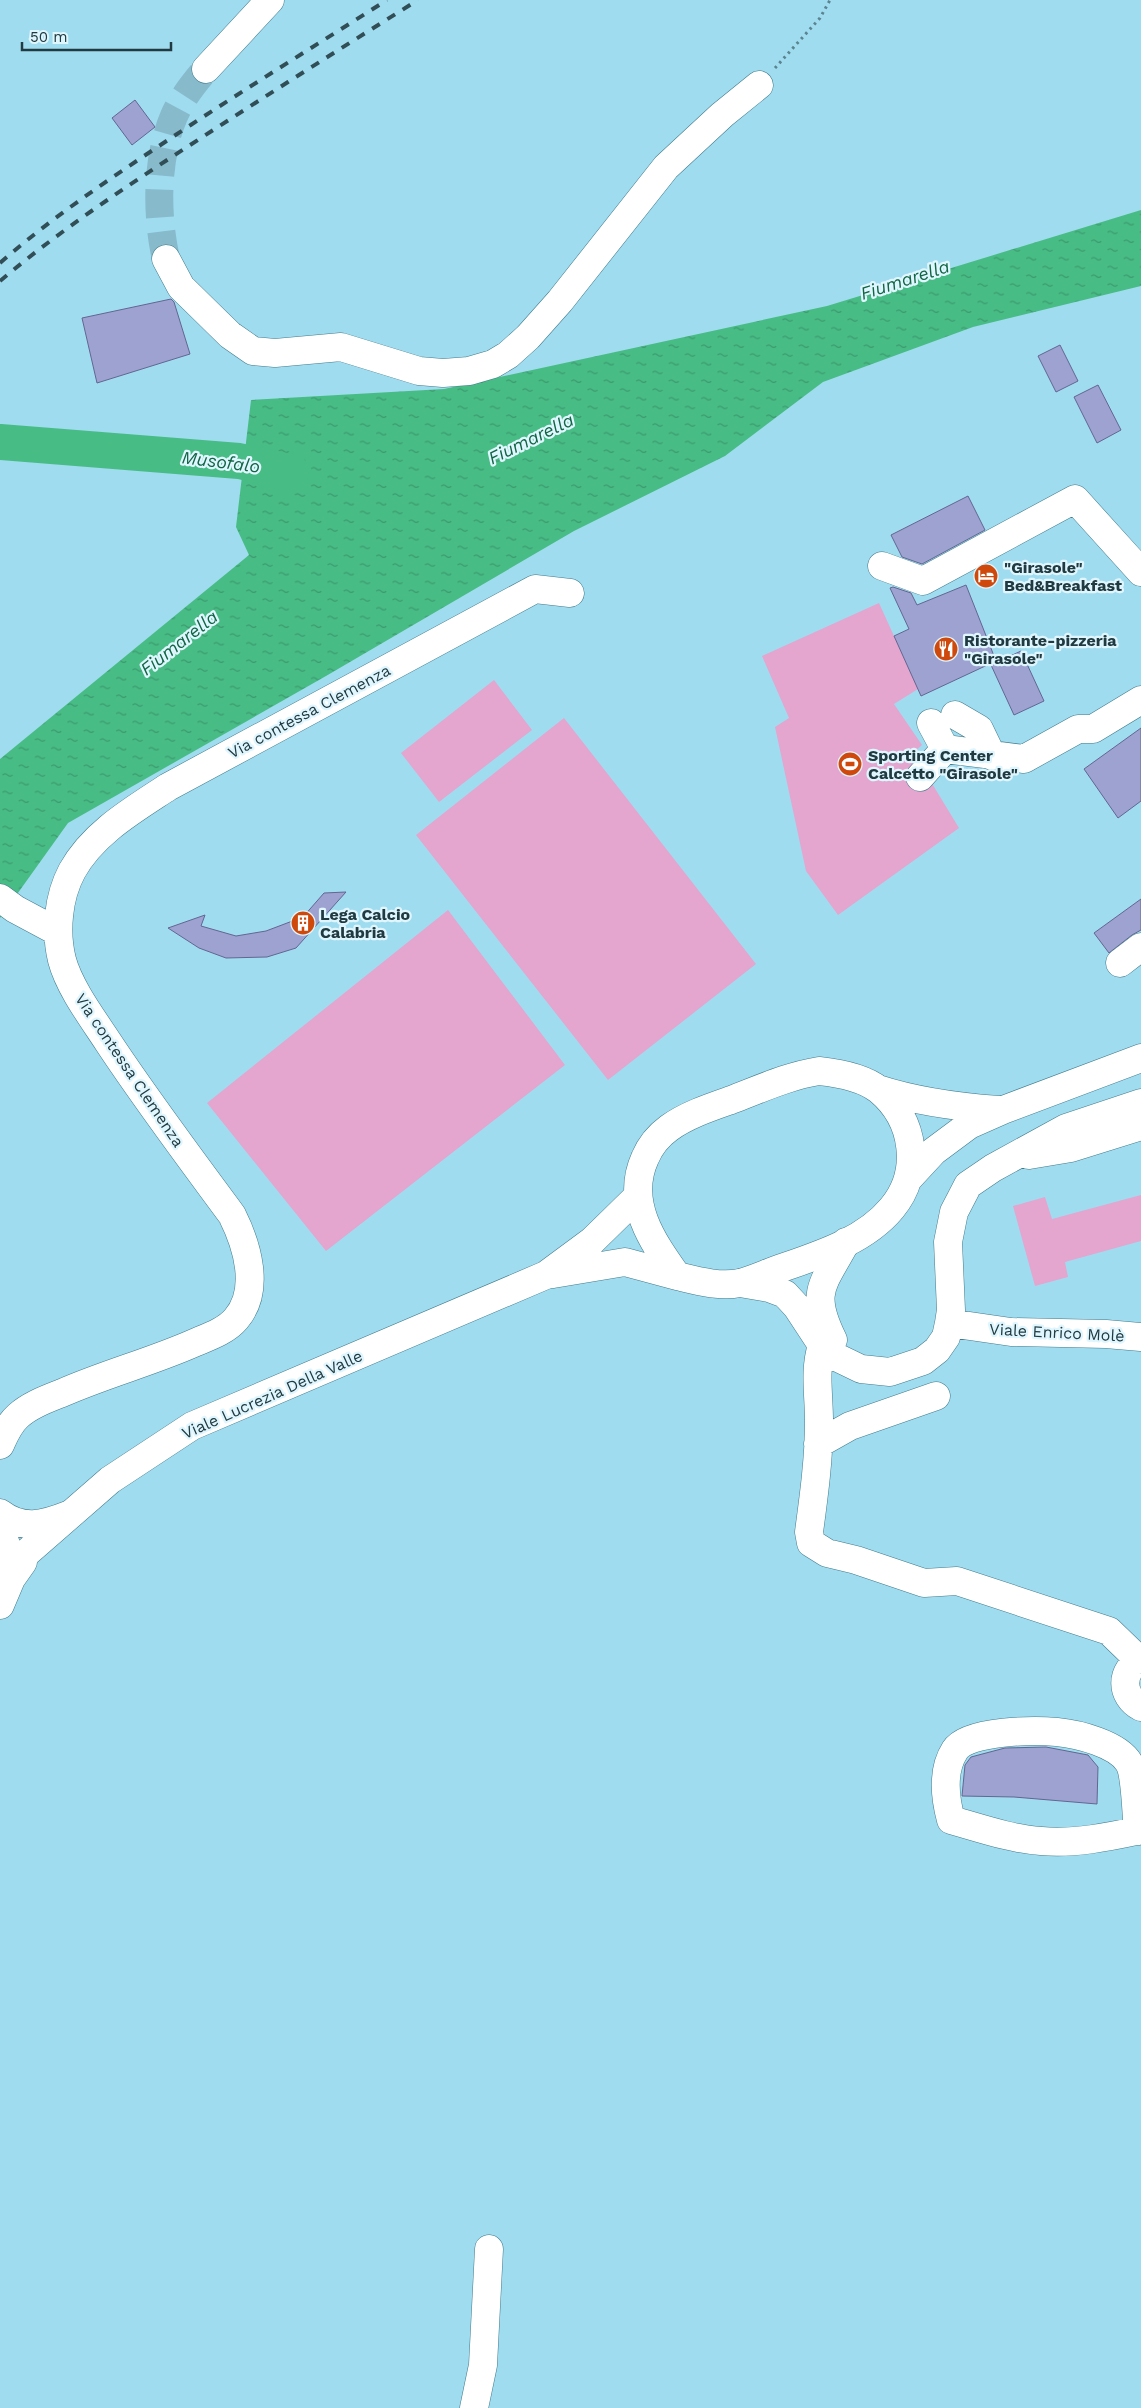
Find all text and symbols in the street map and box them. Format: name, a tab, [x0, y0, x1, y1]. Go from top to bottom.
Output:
scale bar	[22, 20, 171, 52]
text: 50 m	[30, 28, 67, 46]
water label: Fiumarella	[858, 255, 952, 304]
water label: Fiumarella	[485, 409, 577, 468]
water label: Musofalo	[181, 446, 261, 477]
place label: "Girasole" Bed&Breakfast	[1004, 558, 1122, 595]
hotel icon: "Girasole" Bed&Breakfast	[973, 563, 999, 589]
water label: Fiumarella	[136, 606, 222, 679]
place label: Ristorante-pizzeria "Girasole"	[964, 631, 1117, 668]
restaurant icon: Ristorante-pizzeria "Girasole"	[933, 636, 959, 662]
street label: Via contessa Clemenza	[225, 661, 394, 762]
place label: Sporting Center Calcetto "Girasole"	[868, 746, 1018, 783]
sports icon: Sporting Center Calcetto "Girasole"	[837, 751, 863, 777]
place label: Lega Calcio Calabria	[320, 905, 411, 942]
building icon: Lega Calcio Calabria	[290, 910, 316, 936]
street label: Via contessa Clemenza	[71, 990, 188, 1151]
street label: Viale Enrico Molè	[989, 1319, 1125, 1346]
street label: Viale Lucrezia Della Valle	[179, 1346, 365, 1443]

